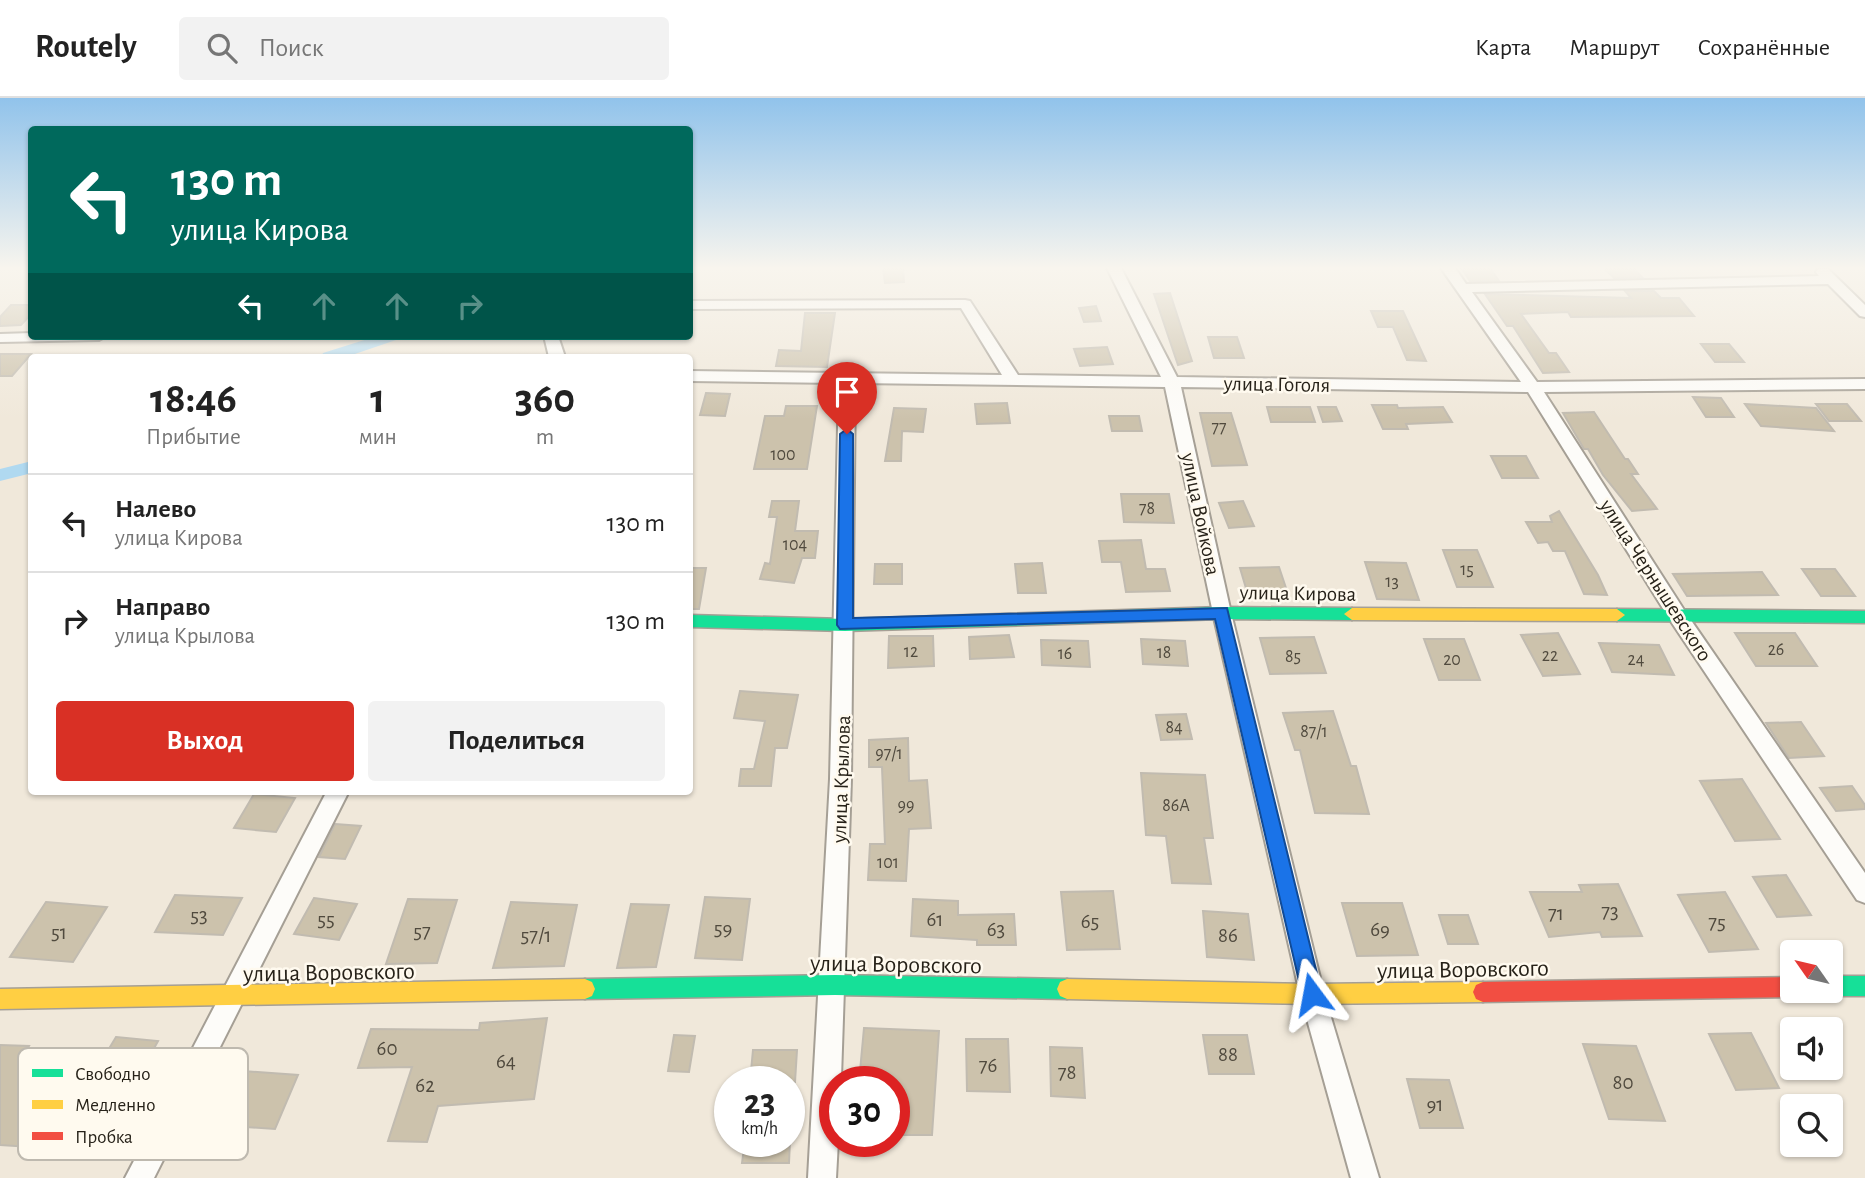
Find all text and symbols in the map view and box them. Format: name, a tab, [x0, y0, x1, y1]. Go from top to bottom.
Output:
search box	[179, 17, 669, 80]
icon: search	[203, 29, 241, 67]
text: Routely	[35, 31, 137, 64]
text: Поиск	[259, 35, 324, 61]
text: Карта	[1475, 36, 1531, 60]
text: Маршрут	[1569, 36, 1659, 60]
text: Сохранённые	[1697, 36, 1830, 60]
icon: left	[56, 154, 147, 245]
text: 130 m	[171, 156, 282, 205]
text: улица Кирова	[171, 214, 349, 246]
icon: left	[232, 287, 270, 325]
icon: ahead	[305, 287, 343, 325]
icon: ahead	[378, 287, 416, 325]
icon: right	[451, 287, 489, 325]
pin	[817, 362, 877, 434]
icon: arrive	[828, 373, 866, 411]
street label: улица Гоголя	[1223, 373, 1330, 396]
text: 18:46	[150, 378, 237, 420]
text: 1	[370, 378, 385, 420]
text: 360	[515, 378, 575, 420]
house number: 77	[1211, 419, 1227, 437]
text: Прибытие	[146, 426, 241, 449]
text: мин	[359, 426, 397, 449]
text: m	[536, 426, 554, 449]
house number: 100	[770, 446, 796, 464]
street label: улица Войкова	[1177, 450, 1224, 578]
street label: улица Чернышевского	[1595, 495, 1716, 665]
text: Налево	[115, 496, 196, 522]
house number: 78	[1139, 500, 1155, 518]
icon: left	[56, 504, 94, 542]
text: 130 m	[607, 510, 665, 536]
text: улица Кирова	[115, 527, 243, 550]
house number: 104	[783, 536, 808, 554]
house number: 15	[1460, 561, 1474, 579]
house number: 13	[1385, 573, 1399, 591]
street label: улица Кирова	[1239, 582, 1357, 605]
text: Направо	[115, 594, 210, 620]
icon: right	[56, 602, 94, 640]
text: 130 m	[607, 608, 665, 634]
text: улица Крылова	[115, 625, 255, 648]
house number: 26	[1768, 641, 1784, 659]
house number: 12	[904, 643, 918, 661]
house number: 18	[1157, 644, 1171, 662]
house number: 16	[1058, 645, 1072, 663]
house number: 22	[1542, 647, 1558, 665]
house number: 85	[1285, 648, 1301, 666]
house number: 20	[1443, 651, 1461, 669]
house number: 24	[1628, 651, 1645, 669]
button: Выход	[56, 701, 354, 781]
button: Поделиться	[368, 701, 665, 781]
street label: улица Крылова	[829, 714, 854, 844]
house number: 84	[1165, 719, 1183, 737]
house number: 87/1	[1300, 723, 1328, 741]
house number: 97/1	[875, 745, 903, 763]
house number: 99	[898, 797, 914, 815]
house number: 86А	[1162, 797, 1190, 815]
house number: 101	[877, 854, 899, 872]
house number: 73	[1601, 901, 1619, 922]
house number: 71	[1548, 903, 1564, 924]
house number: 53	[190, 905, 208, 926]
house number: 55	[317, 909, 335, 930]
house number: 61	[926, 909, 944, 930]
house number: 65	[1081, 911, 1099, 932]
house number: 75	[1708, 912, 1726, 933]
house number: 59	[714, 918, 732, 939]
house number: 63	[987, 919, 1005, 940]
house number: 69	[1370, 919, 1390, 940]
house number: 57	[413, 921, 431, 942]
house number: 51	[51, 922, 67, 943]
house number: 57/1	[521, 925, 551, 946]
house number: 86	[1218, 925, 1238, 946]
north arrow	[1780, 940, 1843, 1003]
map controls	[1780, 940, 1843, 1157]
street label: улица Воровского	[809, 951, 982, 978]
position arrow	[1275, 957, 1349, 1031]
street label: улица Воровского	[1376, 957, 1549, 984]
street label: улица Воровского	[242, 960, 415, 987]
button: sound	[1780, 1017, 1843, 1080]
house number: 60	[377, 1038, 397, 1059]
house number: 88	[1218, 1044, 1238, 1065]
legend	[18, 1048, 248, 1160]
house number: 64	[496, 1051, 516, 1072]
house number: 76	[979, 1055, 997, 1076]
house number: 78	[1058, 1062, 1076, 1083]
text: Свободно	[75, 1065, 151, 1084]
speed limit sign: 30	[819, 1066, 910, 1157]
house number: 80	[1612, 1072, 1634, 1093]
house number: 62	[415, 1075, 435, 1096]
text: 23	[744, 1085, 775, 1120]
house number: 91	[1426, 1094, 1444, 1115]
button: search	[1780, 1094, 1843, 1157]
text: Медленно	[75, 1096, 155, 1115]
text: km/h	[741, 1120, 778, 1138]
text: Пробка	[75, 1128, 133, 1147]

